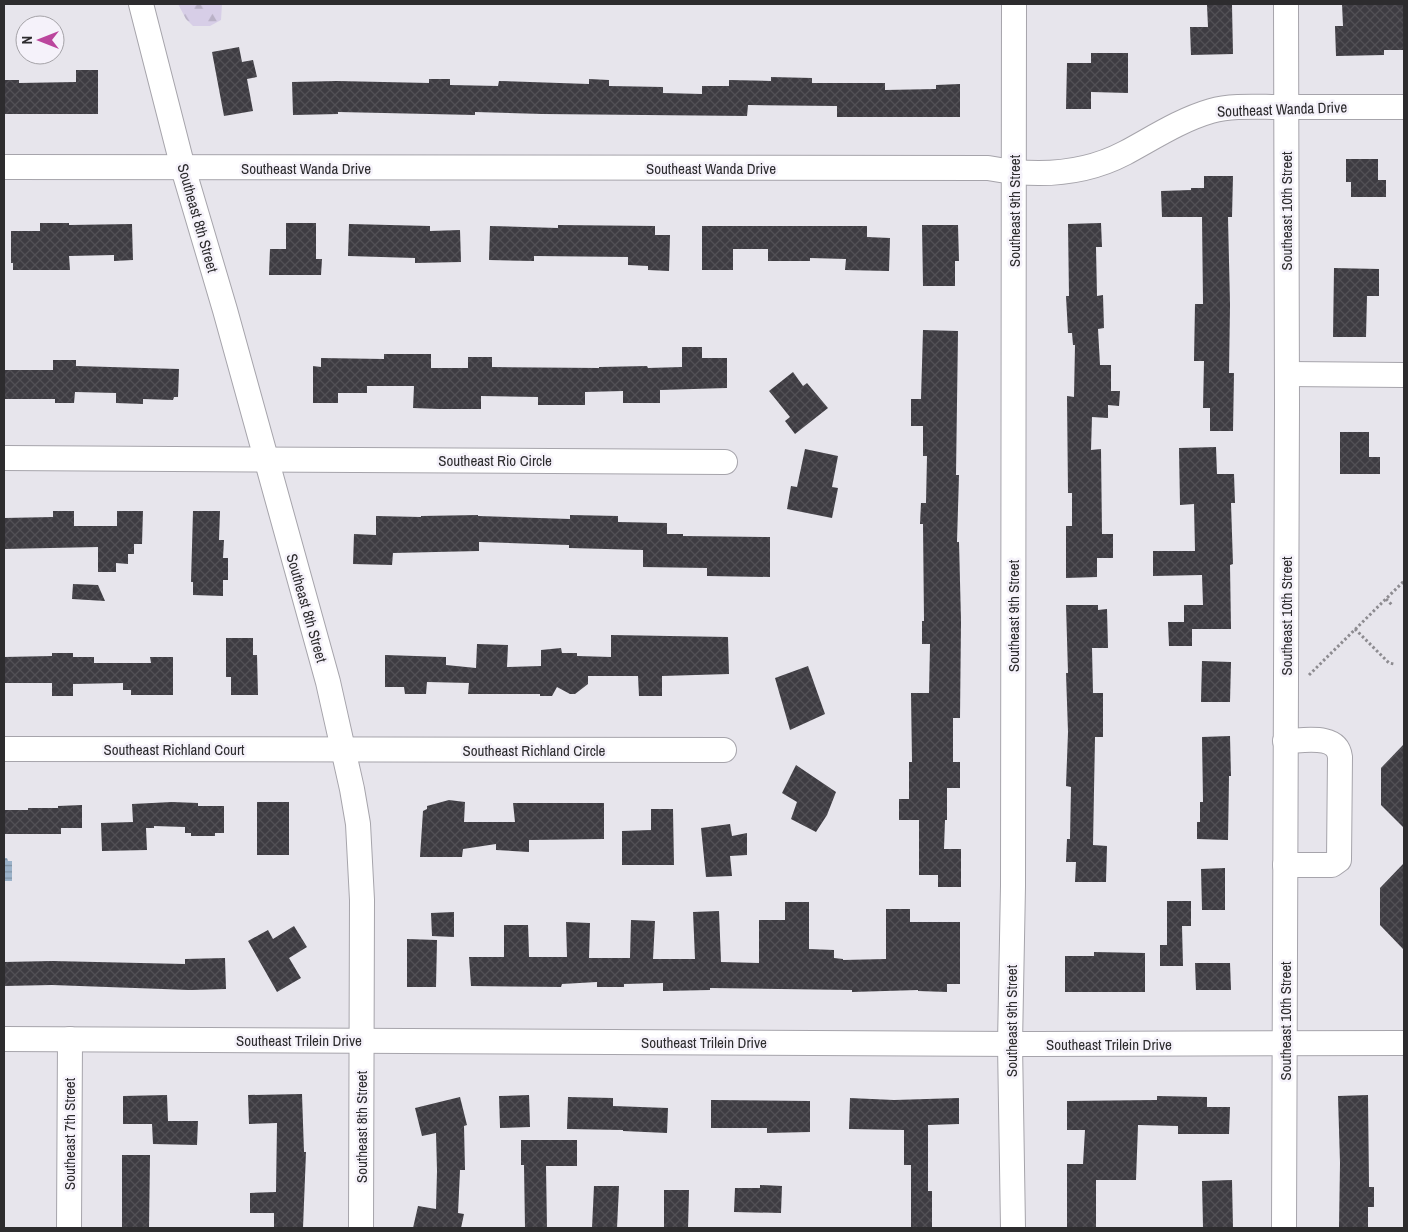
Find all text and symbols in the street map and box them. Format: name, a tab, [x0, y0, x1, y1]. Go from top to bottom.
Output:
north arrow	[15, 15, 65, 65]
text: N	[18, 36, 36, 44]
street label: Southeast Wanda Drive	[1217, 96, 1348, 122]
street label: Southeast 10th Street	[1276, 151, 1297, 271]
street label: Southeast 9th Street	[1004, 154, 1025, 267]
street label: Southeast Wanda Drive	[241, 158, 371, 179]
street label: Southeast Wanda Drive	[646, 158, 776, 179]
street label: Southeast 8th Street	[172, 161, 224, 275]
street label: Southeast Rio Circle	[438, 450, 552, 471]
street label: Southeast 8th Street	[281, 551, 333, 665]
street label: Southeast 10th Street	[1276, 556, 1297, 676]
street label: Southeast 9th Street	[1003, 559, 1024, 672]
street label: Southeast Richland Court	[104, 739, 245, 760]
street label: Southeast Richland Circle	[463, 740, 606, 761]
street label: Southeast 10th Street	[1275, 961, 1296, 1081]
street label: Southeast 9th Street	[1001, 964, 1022, 1077]
street label: Southeast Trilein Drive	[236, 1030, 362, 1051]
street label: Southeast Trilein Drive	[641, 1032, 767, 1053]
street label: Southeast Trilein Drive	[1046, 1034, 1172, 1055]
street label: Southeast 8th Street	[351, 1070, 372, 1183]
street label: Southeast 7th Street	[59, 1077, 80, 1190]

